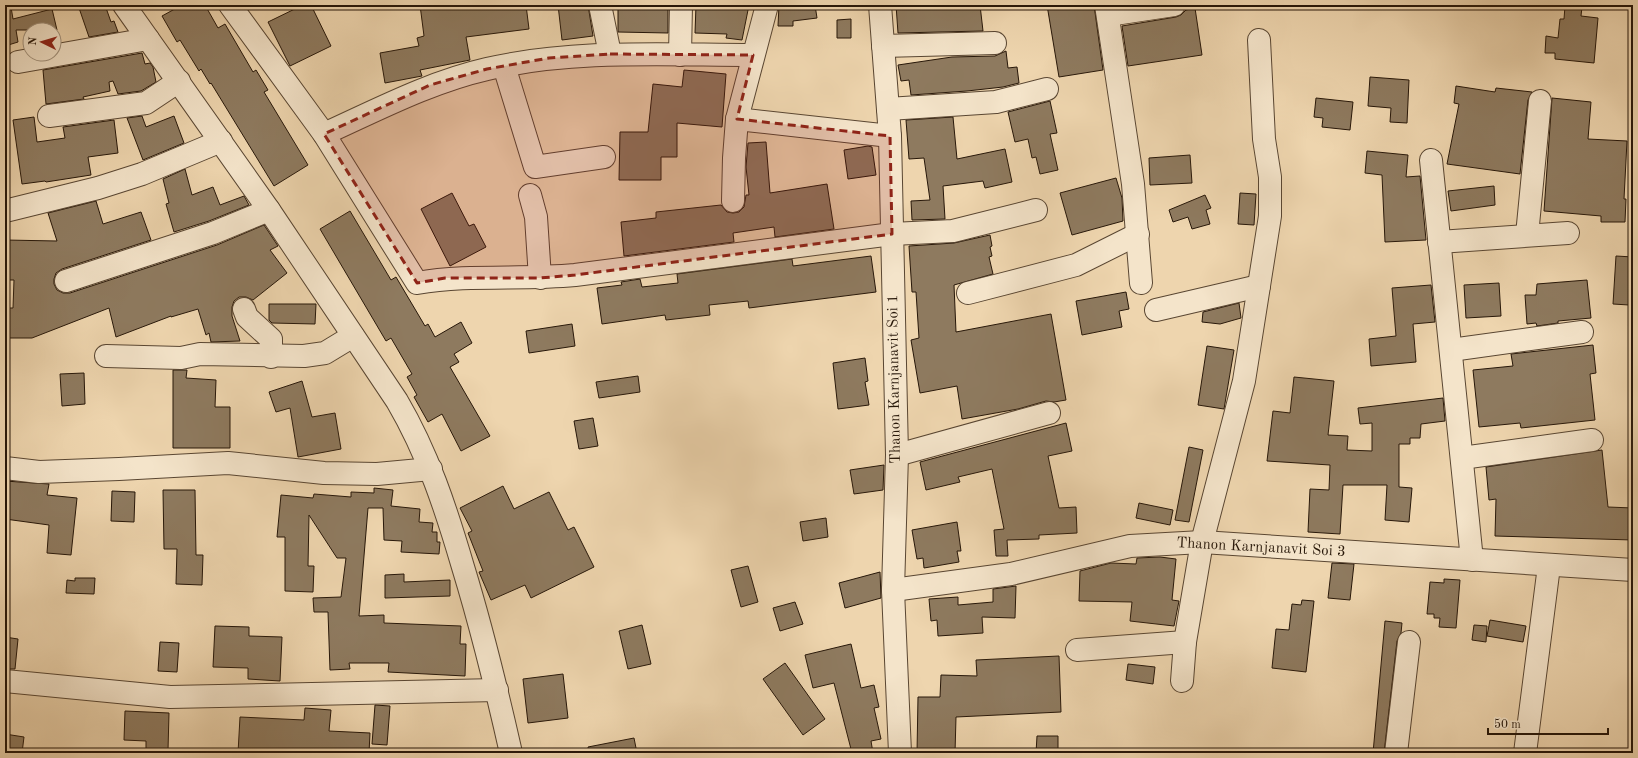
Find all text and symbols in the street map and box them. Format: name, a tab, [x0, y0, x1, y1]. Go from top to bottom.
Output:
north arrow	[22, 22, 62, 62]
text: N	[28, 36, 39, 46]
street label: Thanon Karnjanavit Soi 1	[886, 294, 904, 464]
street label: Thanon Karnjanavit Soi 3	[1176, 536, 1346, 560]
scale bar	[1488, 710, 1608, 736]
text: 50 m	[1494, 718, 1521, 731]

